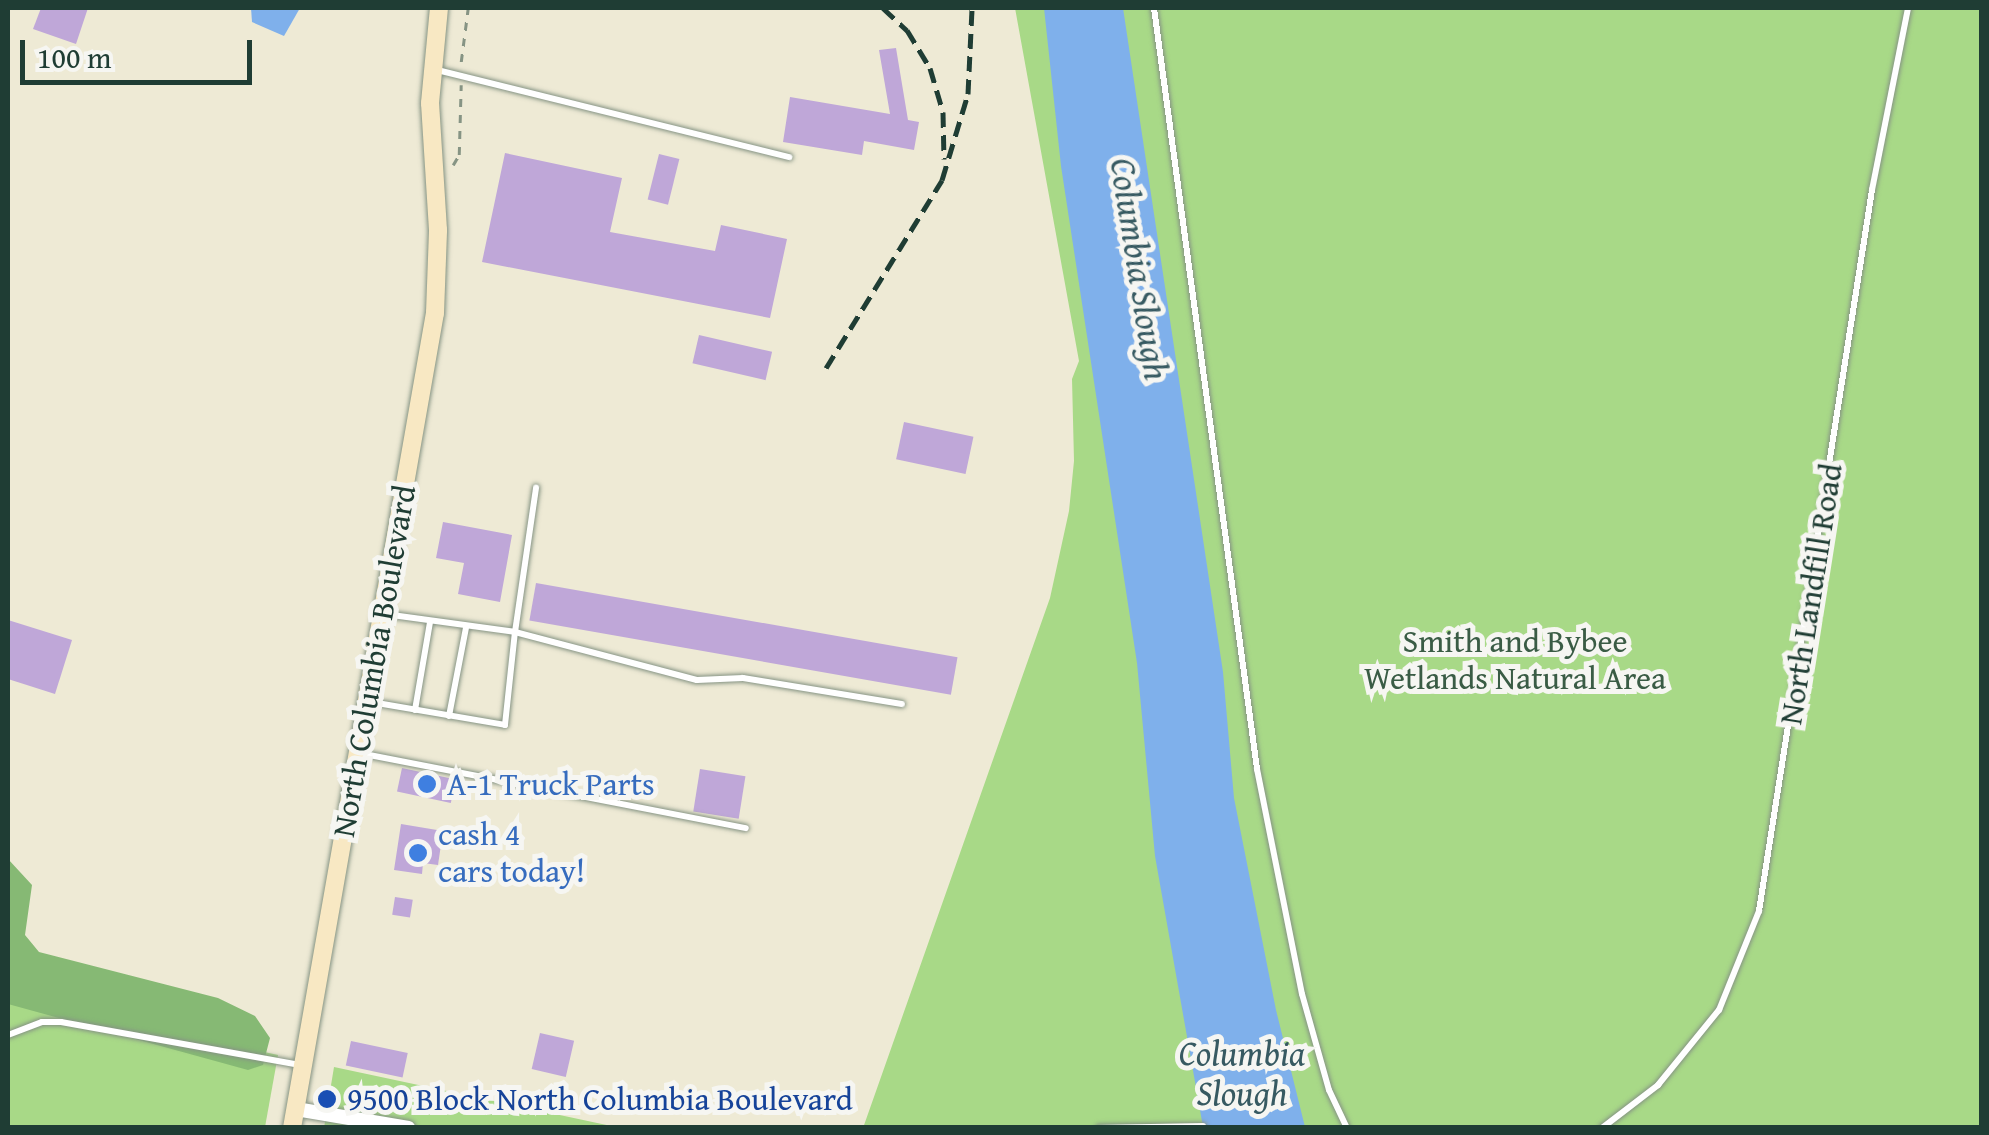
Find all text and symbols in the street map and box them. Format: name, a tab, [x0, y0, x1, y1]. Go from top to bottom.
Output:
scale bar	[25, 20, 258, 82]
text: 100 m	[37, 35, 111, 79]
water label: Columbia Slough	[1102, 155, 1178, 383]
street label: North Landfill Road	[1771, 461, 1851, 727]
street label: North Columbia Boulevard	[324, 482, 424, 840]
park label: Smith and Bybee Wetlands Natural Area	[1364, 623, 1666, 698]
place label: A-1 Truck Parts	[447, 765, 655, 803]
marker: A-1 Truck Parts	[416, 773, 438, 795]
place label: cash 4 cars today!	[438, 816, 585, 891]
marker: cash 4 cars today!	[407, 842, 429, 864]
water label: Columbia Slough	[1179, 1032, 1305, 1114]
place label: 9500 Block North Columbia Boulevard	[347, 1080, 853, 1118]
marker: 9500 Block North Columbia Boulevard	[316, 1088, 338, 1110]

